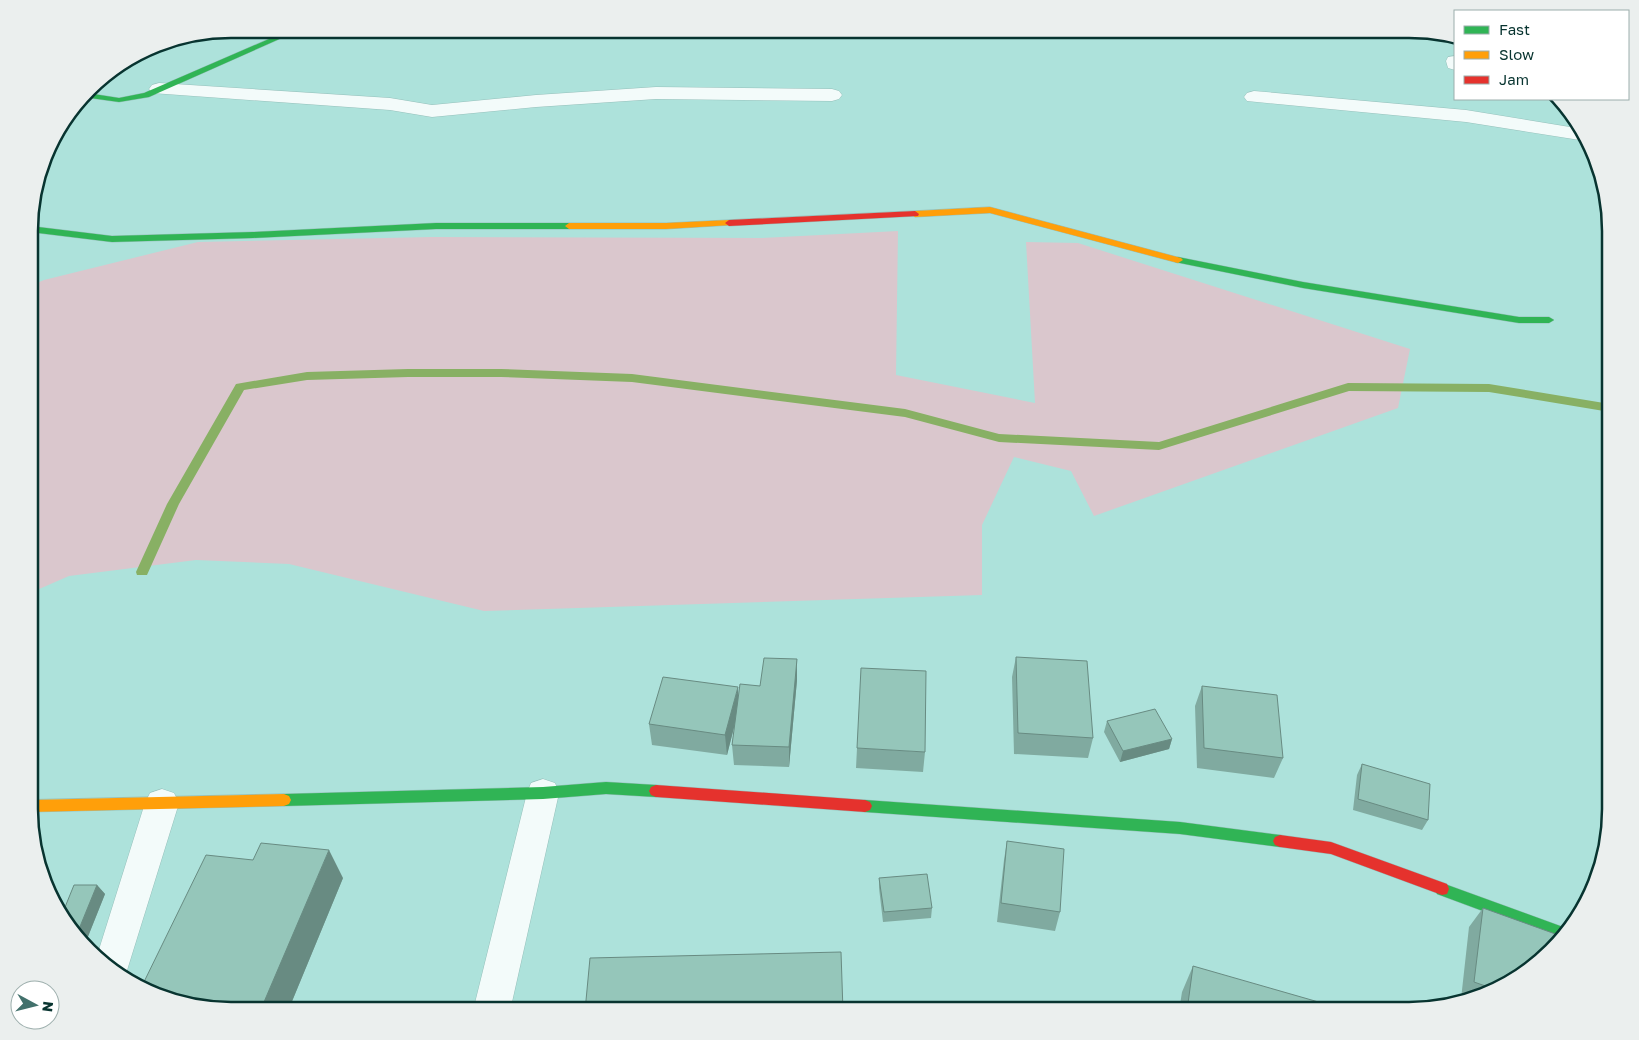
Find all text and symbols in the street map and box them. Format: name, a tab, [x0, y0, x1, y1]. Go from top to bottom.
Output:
legend	[1454, 10, 1629, 100]
text: Fast	[1499, 20, 1530, 38]
text: Slow	[1499, 45, 1534, 63]
text: Jam	[1499, 70, 1529, 88]
north arrow	[10, 980, 60, 1030]
text: N	[39, 1000, 57, 1013]

